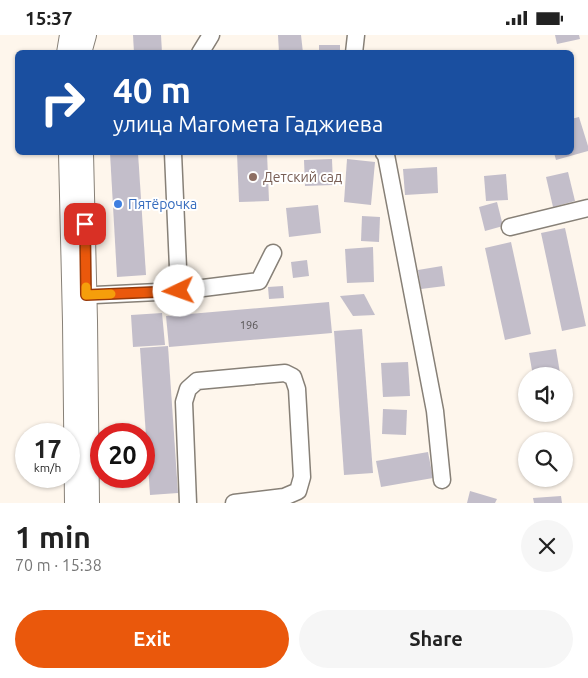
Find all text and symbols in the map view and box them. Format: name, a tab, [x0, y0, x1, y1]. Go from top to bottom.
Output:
text: 15:37	[25, 7, 73, 29]
icon: right	[30, 70, 95, 135]
text: 40 m	[113, 70, 191, 110]
text: улица Магомета Гаджиева	[113, 111, 383, 136]
place label: Детский сад	[263, 169, 342, 185]
marker: Детский сад	[247, 171, 259, 183]
place label: Пятёрочка	[128, 196, 197, 212]
marker: Пятёрочка	[112, 198, 124, 210]
pin	[64, 203, 106, 245]
icon: arrive	[71, 210, 99, 238]
position arrow	[152, 264, 204, 316]
house number: 196	[240, 319, 258, 331]
map controls	[518, 367, 573, 487]
button: sound	[518, 367, 573, 422]
speed limit sign: 20	[90, 423, 155, 488]
button: search	[518, 432, 573, 487]
text: 17	[33, 435, 62, 463]
text: km/h	[34, 461, 61, 474]
text: 1 min	[15, 520, 91, 554]
button: close	[521, 520, 573, 572]
text: 70 m · 15:38	[15, 556, 102, 574]
button: Exit	[15, 610, 289, 668]
button: Share	[299, 610, 573, 668]

